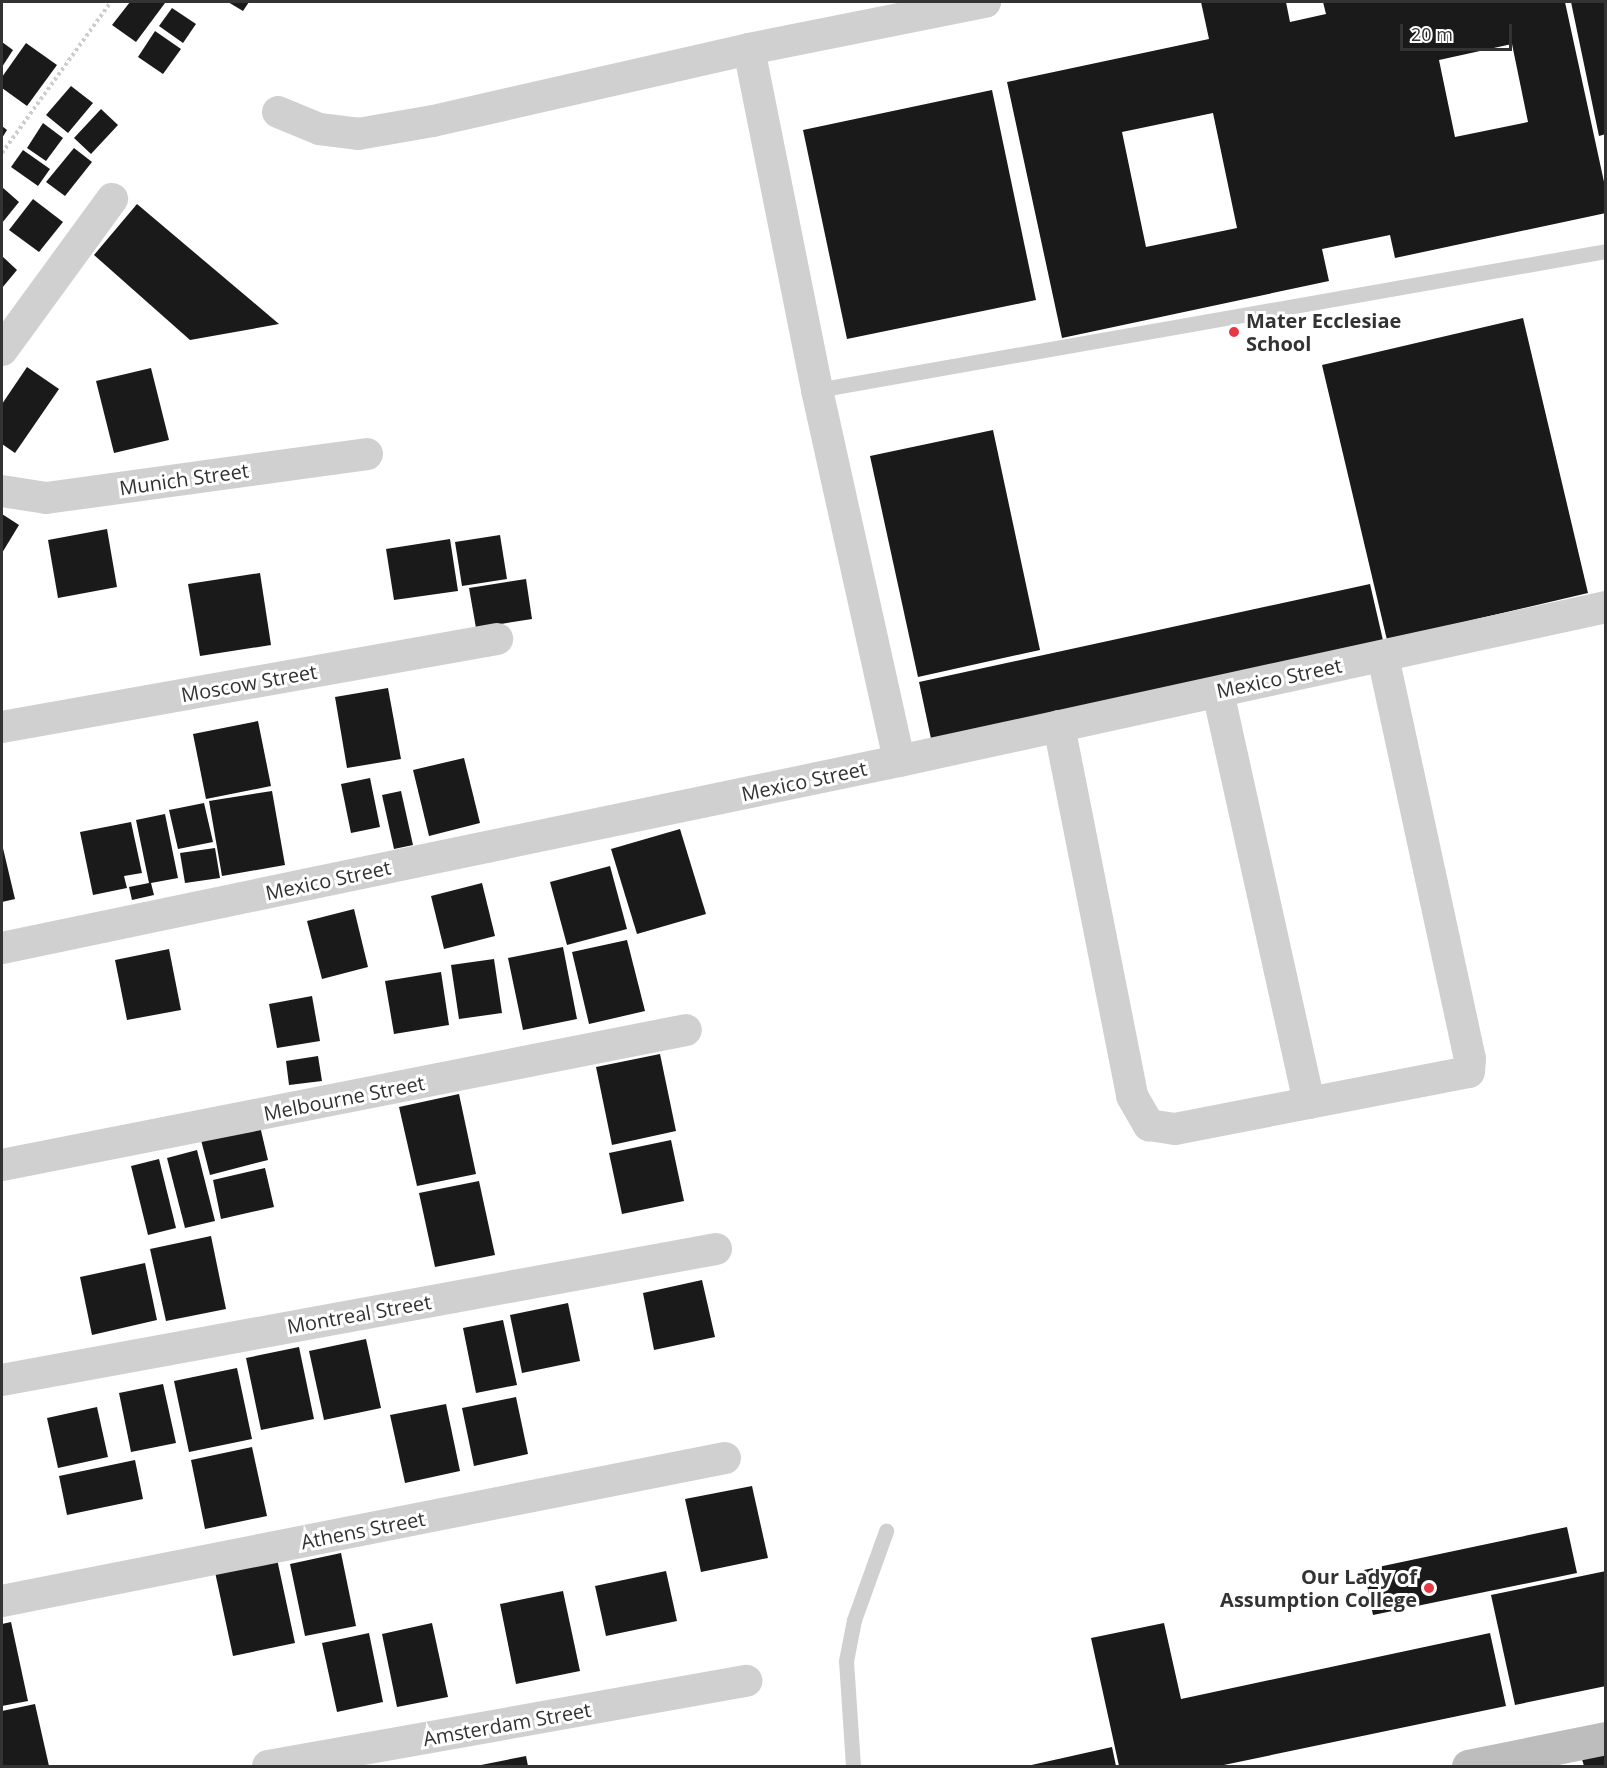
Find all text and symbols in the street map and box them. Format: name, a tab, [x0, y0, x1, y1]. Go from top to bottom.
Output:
scale bar	[1403, 12, 1516, 50]
text: 20 m	[1411, 22, 1453, 46]
place label: Mater Ecclesiae School	[1246, 308, 1401, 355]
marker: Mater Ecclesiae School	[1227, 325, 1241, 339]
street label: Munich Street	[118, 458, 250, 500]
street label: Mexico Street	[1214, 653, 1344, 703]
street label: Moscow Street	[179, 659, 319, 707]
street label: Mexico Street	[739, 756, 869, 806]
street label: Mexico Street	[263, 855, 393, 905]
street label: Melbourne Street	[261, 1071, 427, 1125]
street label: Montreal Street	[285, 1290, 433, 1338]
street label: Athens Street	[299, 1506, 427, 1554]
place label: Our Lady of Assumption College	[1220, 1564, 1417, 1611]
marker: Our Lady of Assumption College	[1422, 1581, 1436, 1595]
street label: Amsterdam Street	[421, 1697, 593, 1751]

